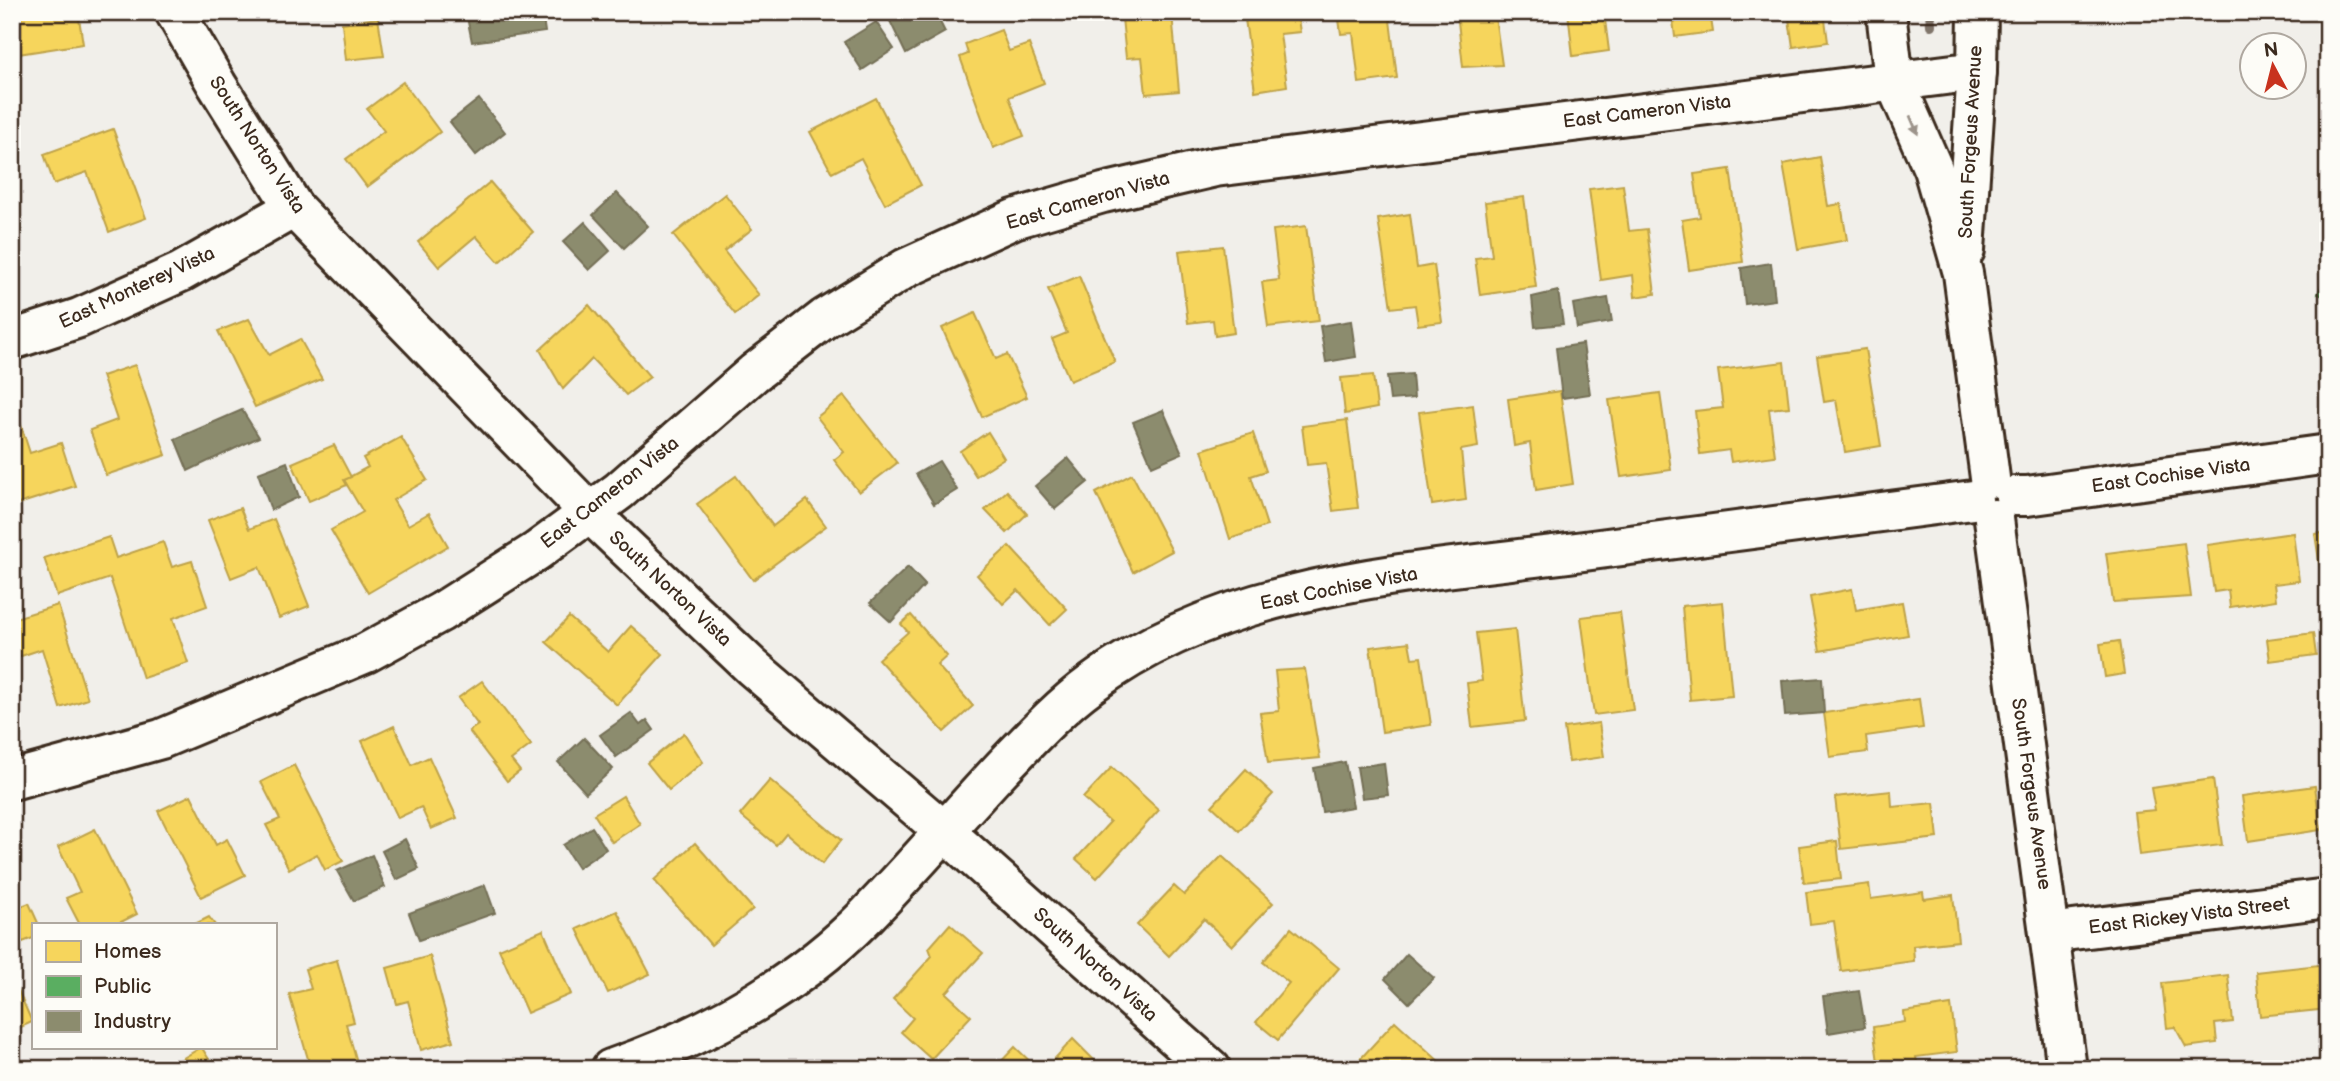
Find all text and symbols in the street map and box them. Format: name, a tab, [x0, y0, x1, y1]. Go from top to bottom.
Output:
north arrow	[2238, 32, 2308, 102]
text: N	[2263, 38, 2280, 63]
street label: South Forgeus Avenue	[1954, 45, 1988, 239]
street label: South Norton Vista	[204, 72, 310, 218]
street label: East Cameron Vista	[1562, 90, 1732, 134]
one-way arrow	[1908, 115, 1920, 135]
street label: East Cameron Vista	[1004, 167, 1172, 235]
street label: East Monterey Vista	[55, 242, 219, 334]
street label: East Cameron Vista	[536, 432, 684, 554]
street label: East Cochise Vista	[2090, 453, 2252, 499]
street label: South Norton Vista	[604, 526, 736, 652]
street label: East Cochise Vista	[1258, 562, 1420, 616]
street label: South Forgeus Avenue	[2006, 697, 2056, 891]
street label: East Rickey Vista Street	[2087, 892, 2291, 940]
street label: South Norton Vista	[1028, 903, 1162, 1027]
legend	[32, 923, 276, 1050]
text: Homes	[94, 939, 162, 964]
text: Public	[94, 974, 152, 999]
text: Industry	[94, 1009, 172, 1034]

